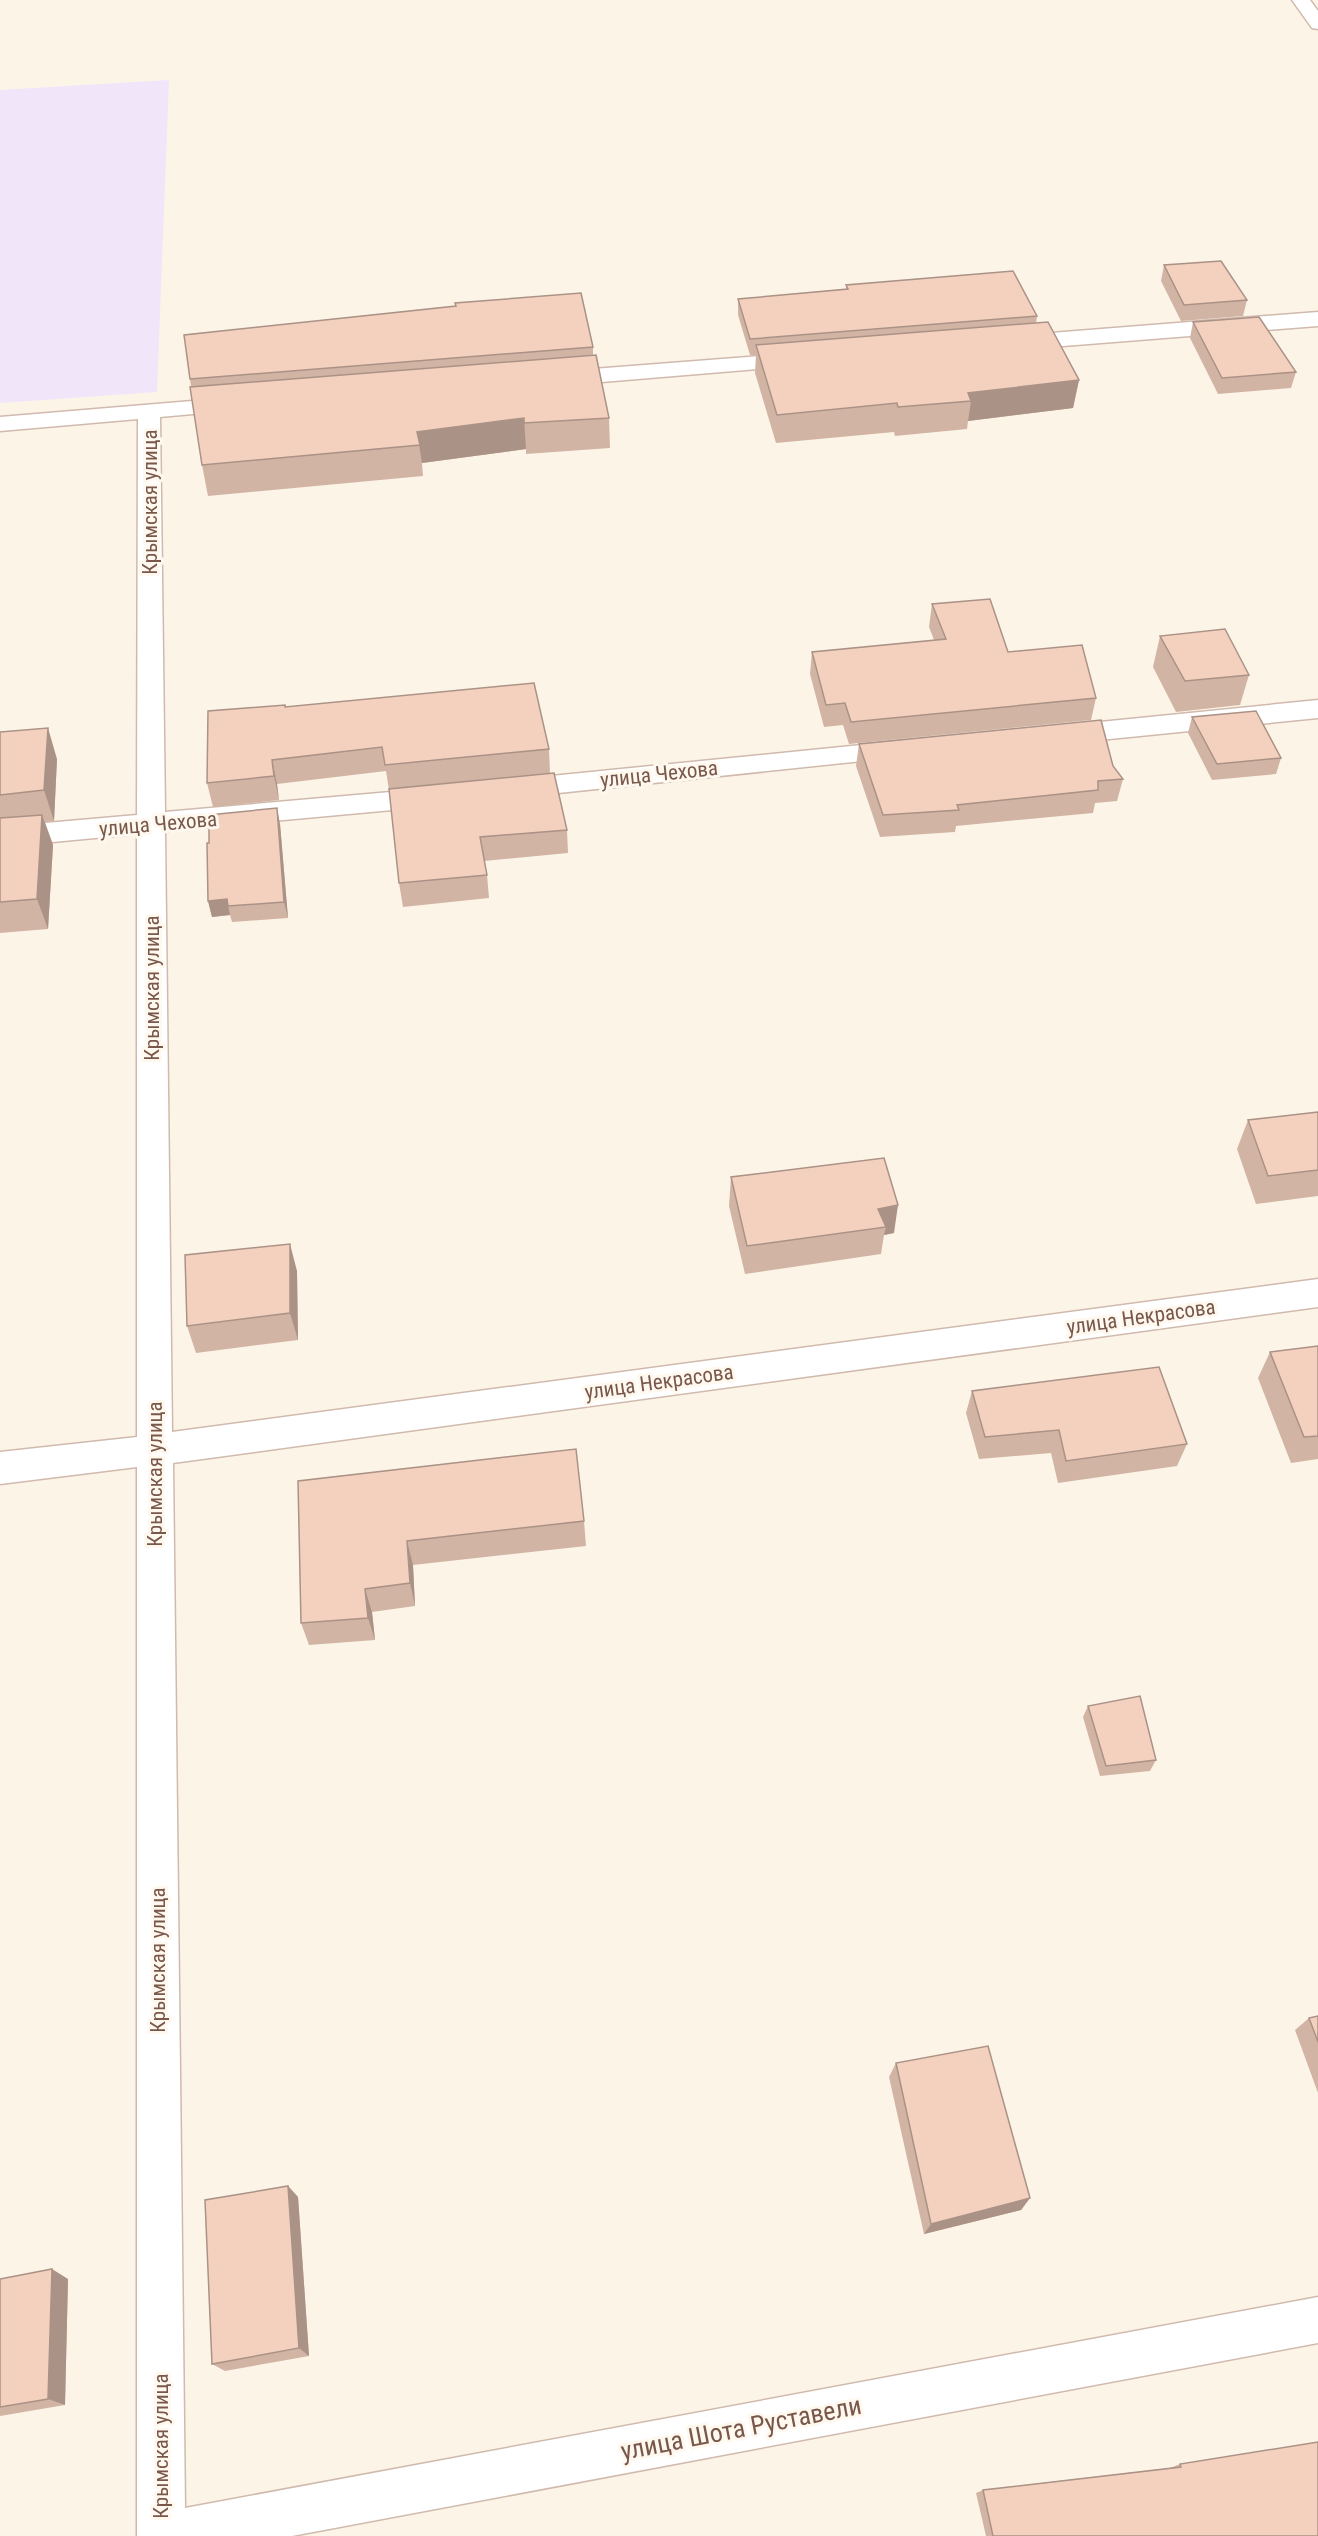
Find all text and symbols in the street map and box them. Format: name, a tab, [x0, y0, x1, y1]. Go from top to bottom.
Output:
street label: Крымская улица	[138, 429, 162, 575]
street label: улица Чехова	[599, 756, 719, 792]
street label: улица Чехова	[98, 807, 218, 841]
street label: Крымская улица	[140, 915, 164, 1061]
street label: улица Некрасова	[1065, 1295, 1217, 1339]
street label: улица Некрасова	[583, 1360, 735, 1404]
street label: Крымская улица	[143, 1401, 167, 1547]
street label: Крымская улица	[146, 1887, 170, 2033]
street label: Крымская улица	[149, 2373, 173, 2519]
street label: улица Шота Руставели	[618, 2390, 864, 2466]

